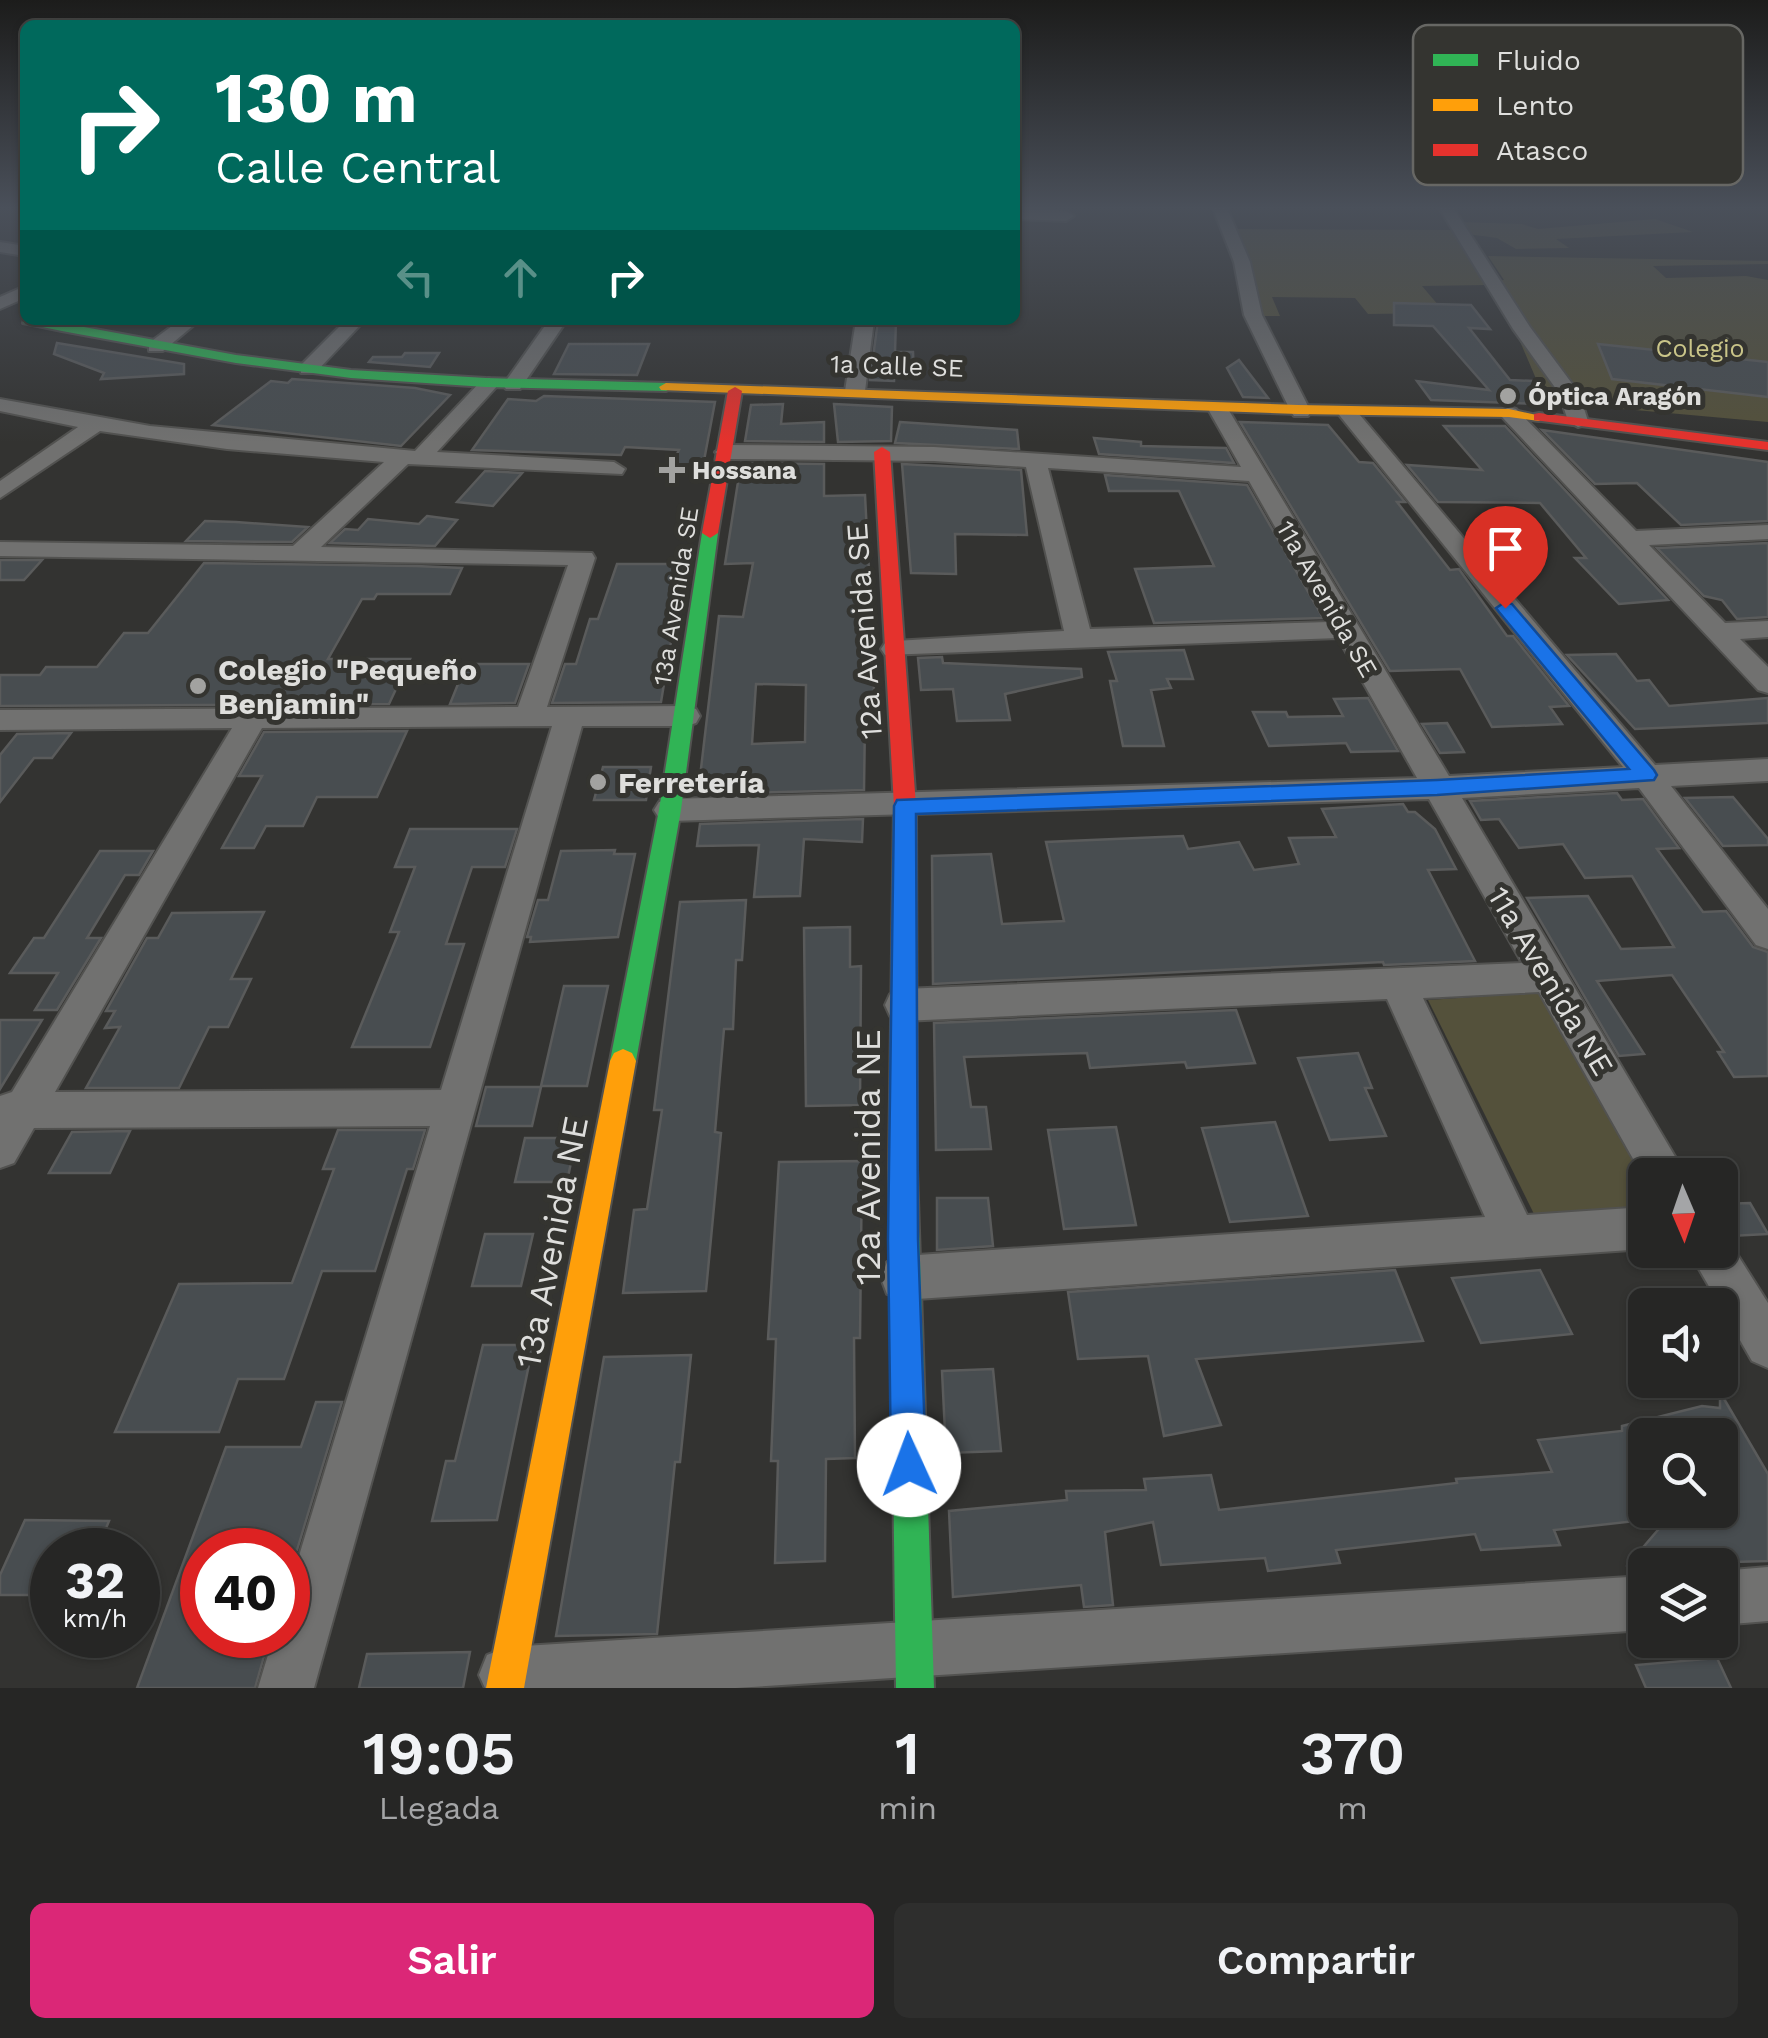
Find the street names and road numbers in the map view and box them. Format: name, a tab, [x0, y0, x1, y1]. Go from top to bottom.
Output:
street label: 1a Calle SE	[830, 349, 964, 383]
street label: 13a Avenida SE	[648, 505, 704, 687]
street label: 11a Avenida SE	[1271, 516, 1383, 682]
street label: 12a Avenida SE	[839, 522, 889, 740]
street label: 11a Avenida NE	[1481, 880, 1621, 1082]
street label: 12a Avenida NE	[847, 1029, 889, 1285]
street label: 13a Avenida NE	[507, 1112, 597, 1372]

